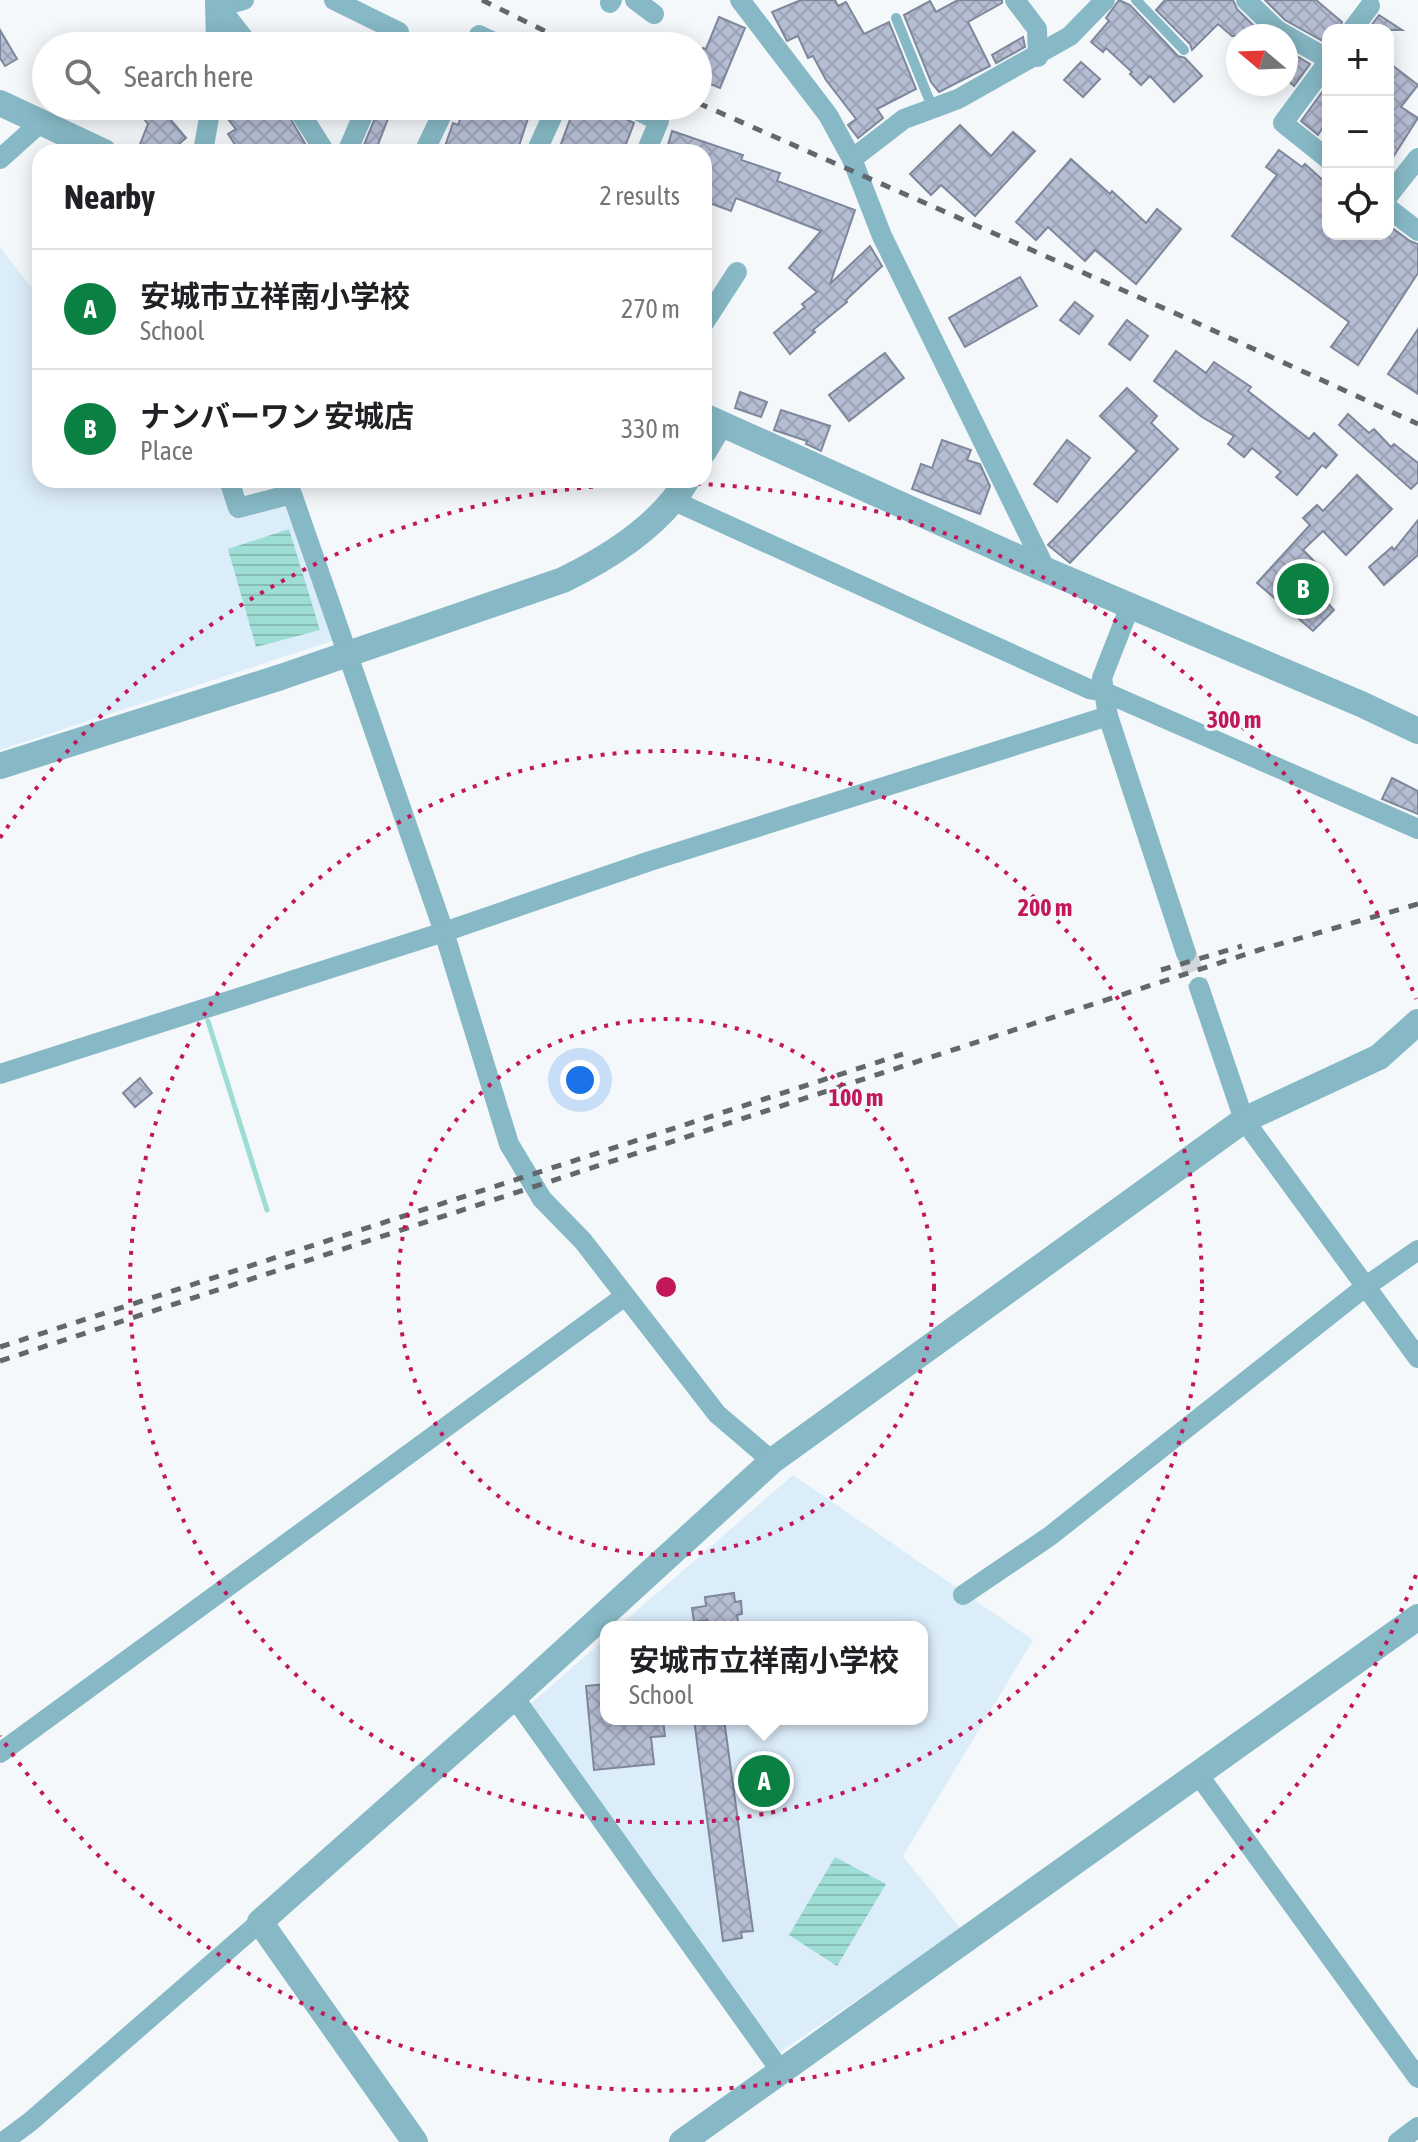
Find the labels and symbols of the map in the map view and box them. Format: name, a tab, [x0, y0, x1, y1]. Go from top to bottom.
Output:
north arrow	[1226, 24, 1298, 96]
pin: B	[1277, 559, 1329, 619]
text: 300 m	[1207, 706, 1261, 733]
text: 200 m	[1018, 894, 1072, 921]
your location	[560, 1060, 600, 1100]
text: 100 m	[829, 1084, 883, 1111]
centre of rings	[652, 1273, 680, 1301]
pin: A	[738, 1751, 790, 1811]

